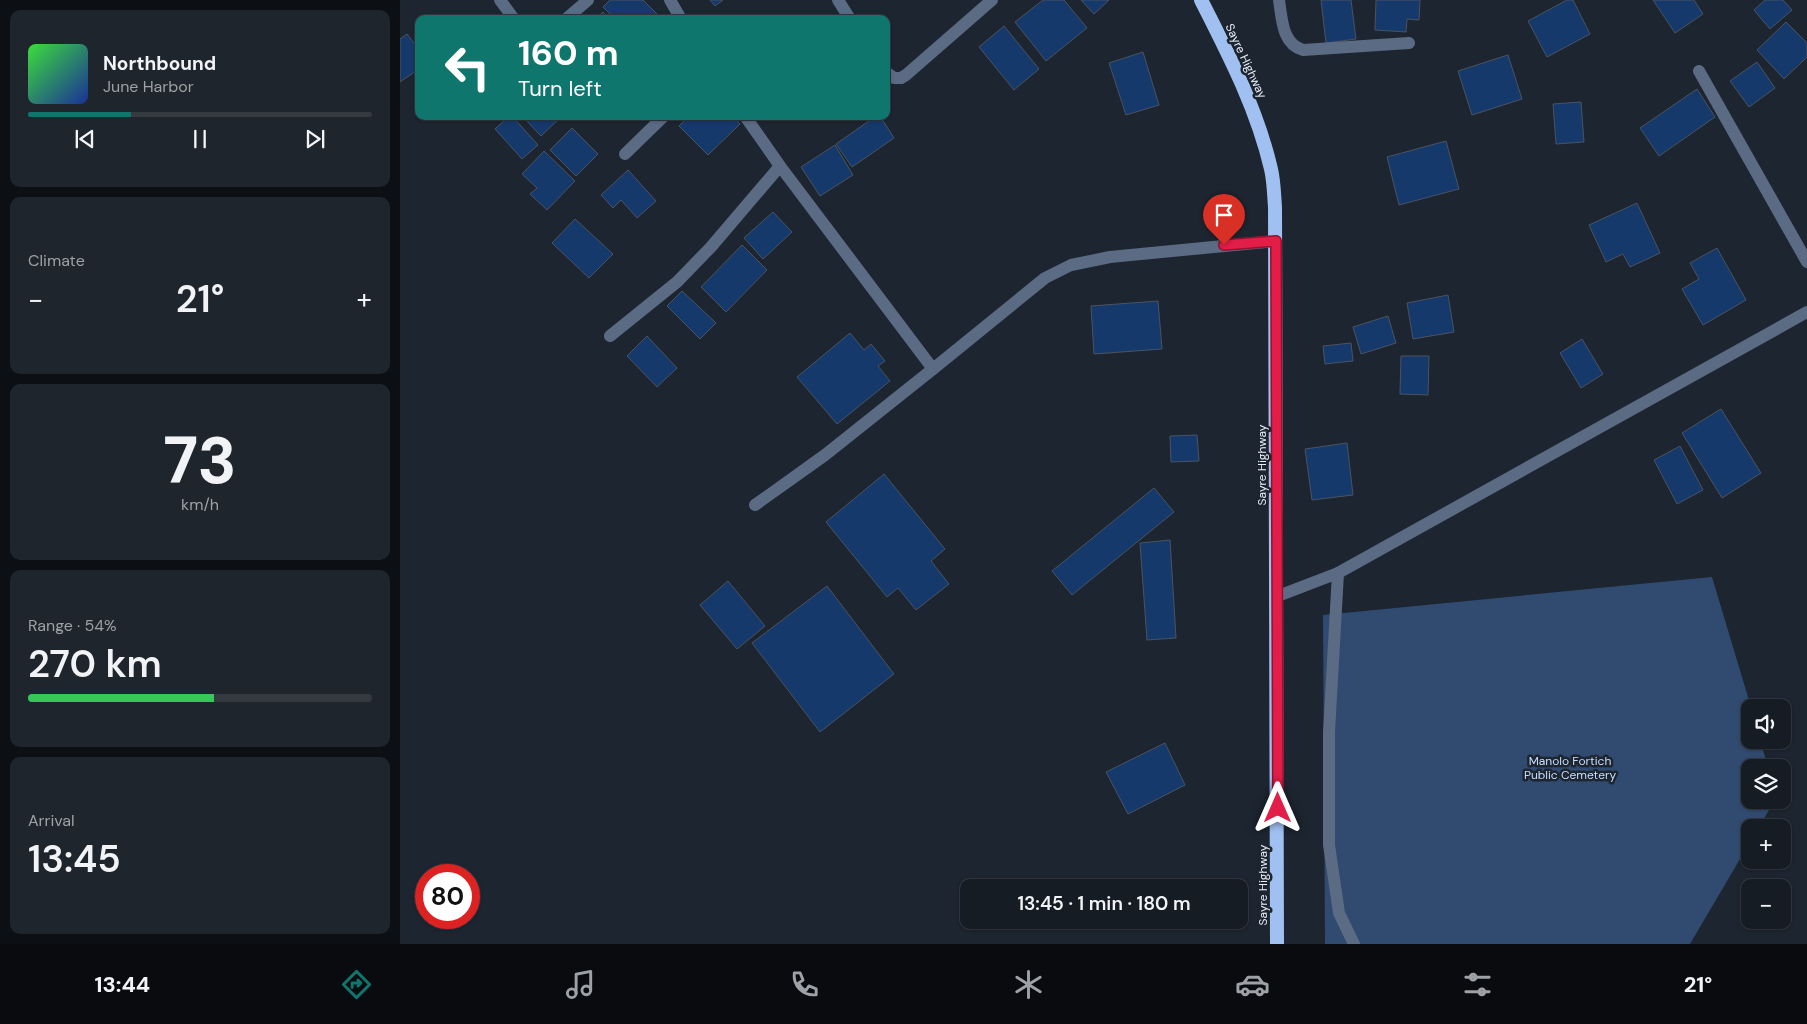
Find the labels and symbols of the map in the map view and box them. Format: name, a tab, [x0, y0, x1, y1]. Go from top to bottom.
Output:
street label: Sayre Highway	[1222, 21, 1270, 101]
pin	[1203, 194, 1245, 245]
street label: Sayre Highway	[1254, 424, 1270, 505]
park label: Manolo Fortich Public Cemetery	[1524, 753, 1616, 783]
position arrow	[1251, 781, 1303, 833]
street label: Sayre Highway	[1255, 844, 1271, 925]
speed limit sign: 80	[415, 864, 480, 929]

